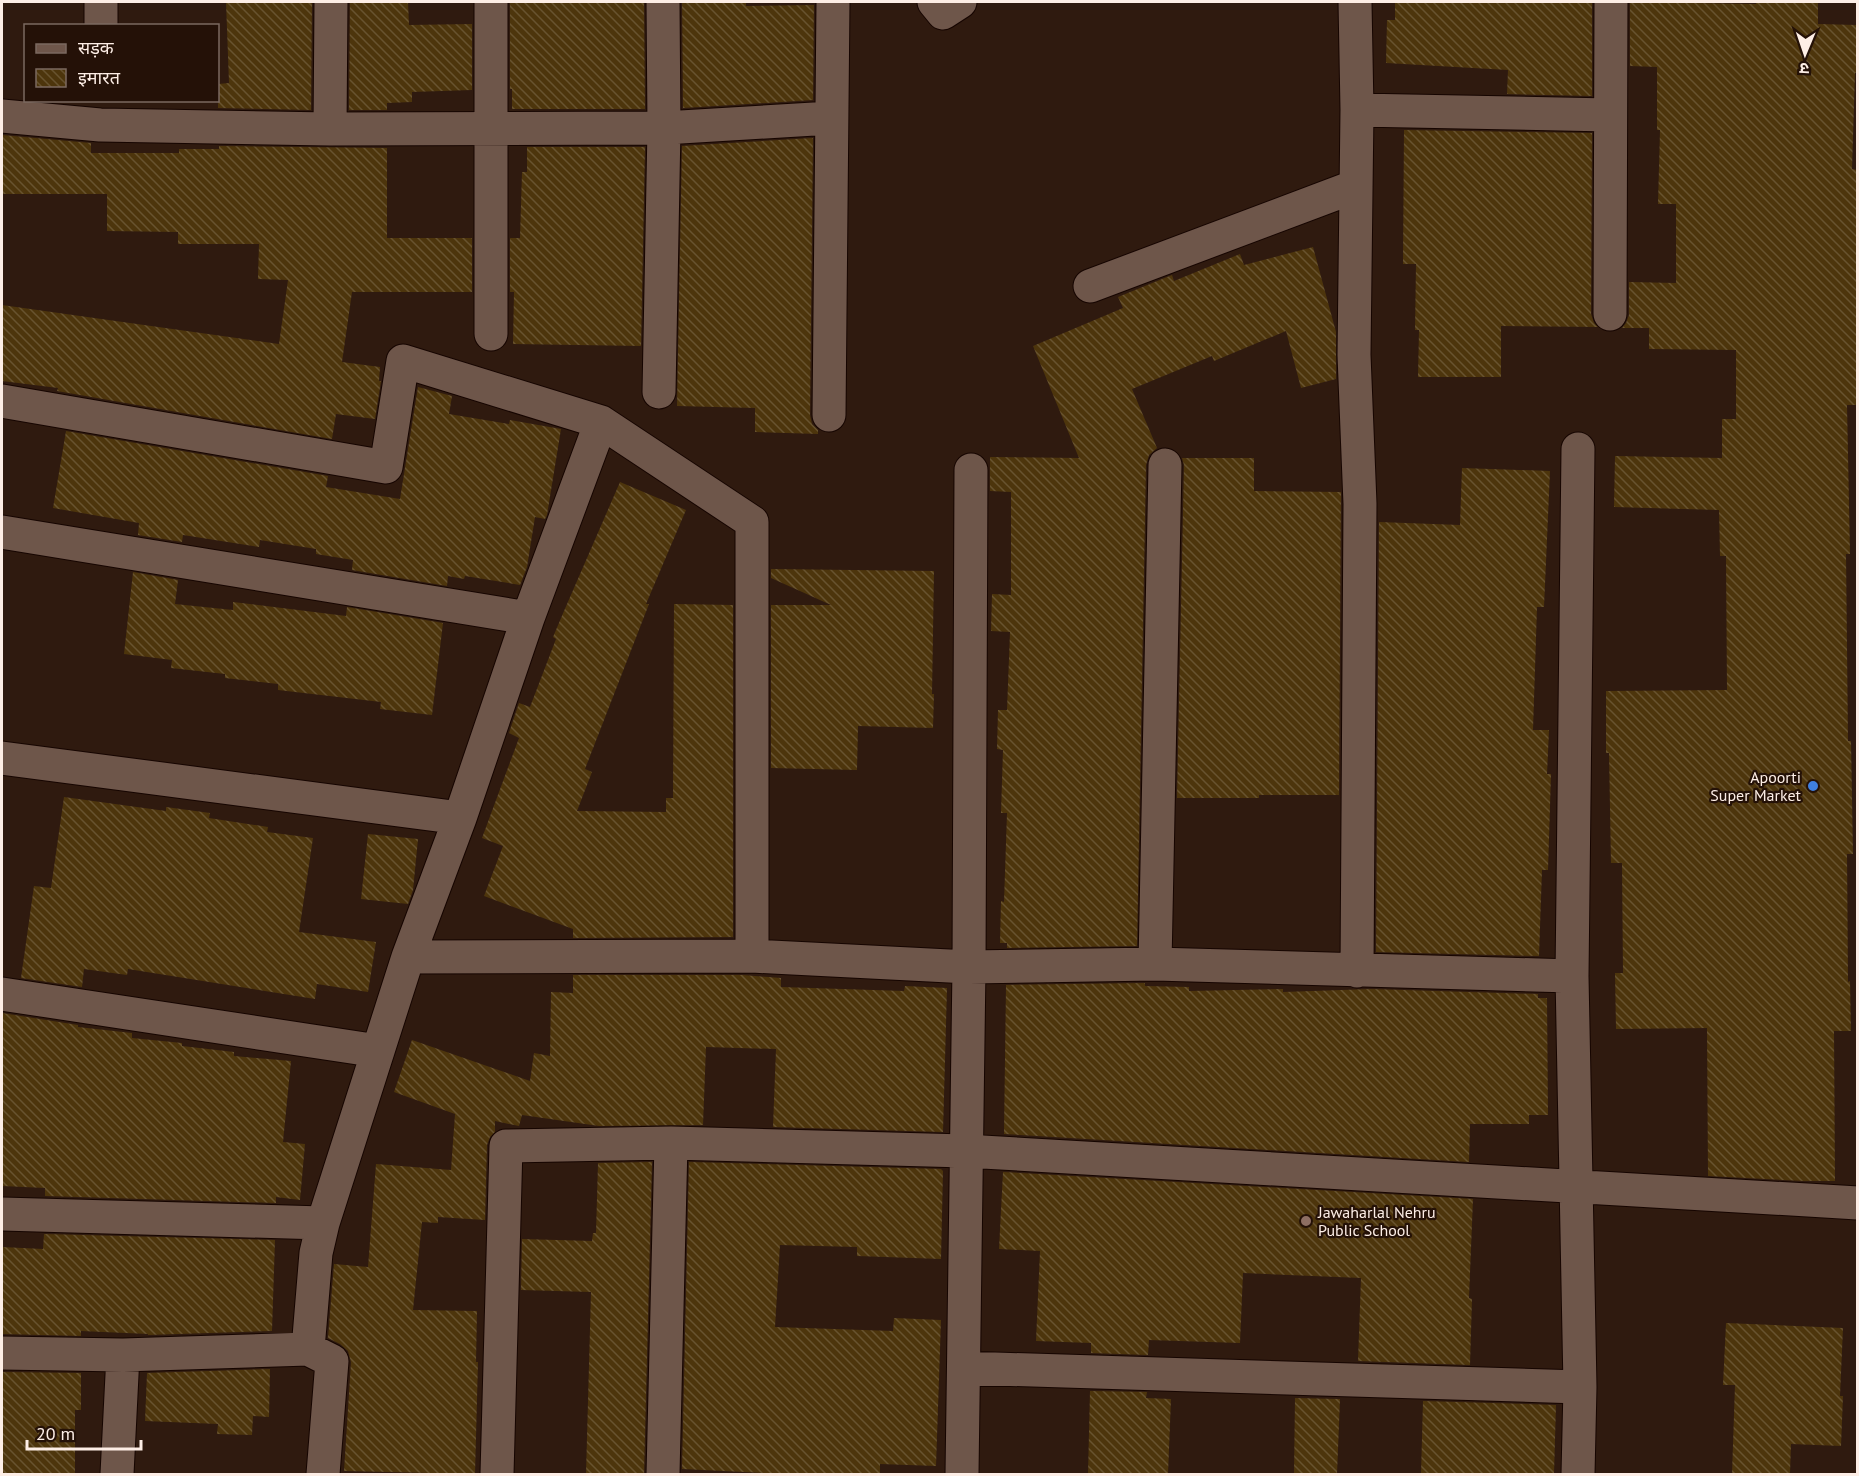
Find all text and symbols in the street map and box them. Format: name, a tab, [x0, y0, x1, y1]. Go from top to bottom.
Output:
legend	[24, 24, 219, 102]
north arrow	[1775, 24, 1835, 84]
text: सड़क	[78, 36, 115, 59]
text: उ	[1799, 59, 1810, 79]
text: इमारत	[78, 66, 121, 89]
place label: Apoorti Super Market	[1710, 767, 1802, 805]
marker: Apoorti Super Market	[1806, 779, 1820, 793]
place label: Jawaharlal Nehru Public School	[1317, 1202, 1436, 1240]
marker: Jawaharlal Nehru Public School	[1299, 1214, 1313, 1228]
scale bar	[27, 1413, 141, 1451]
text: 20 m	[36, 1422, 75, 1445]

